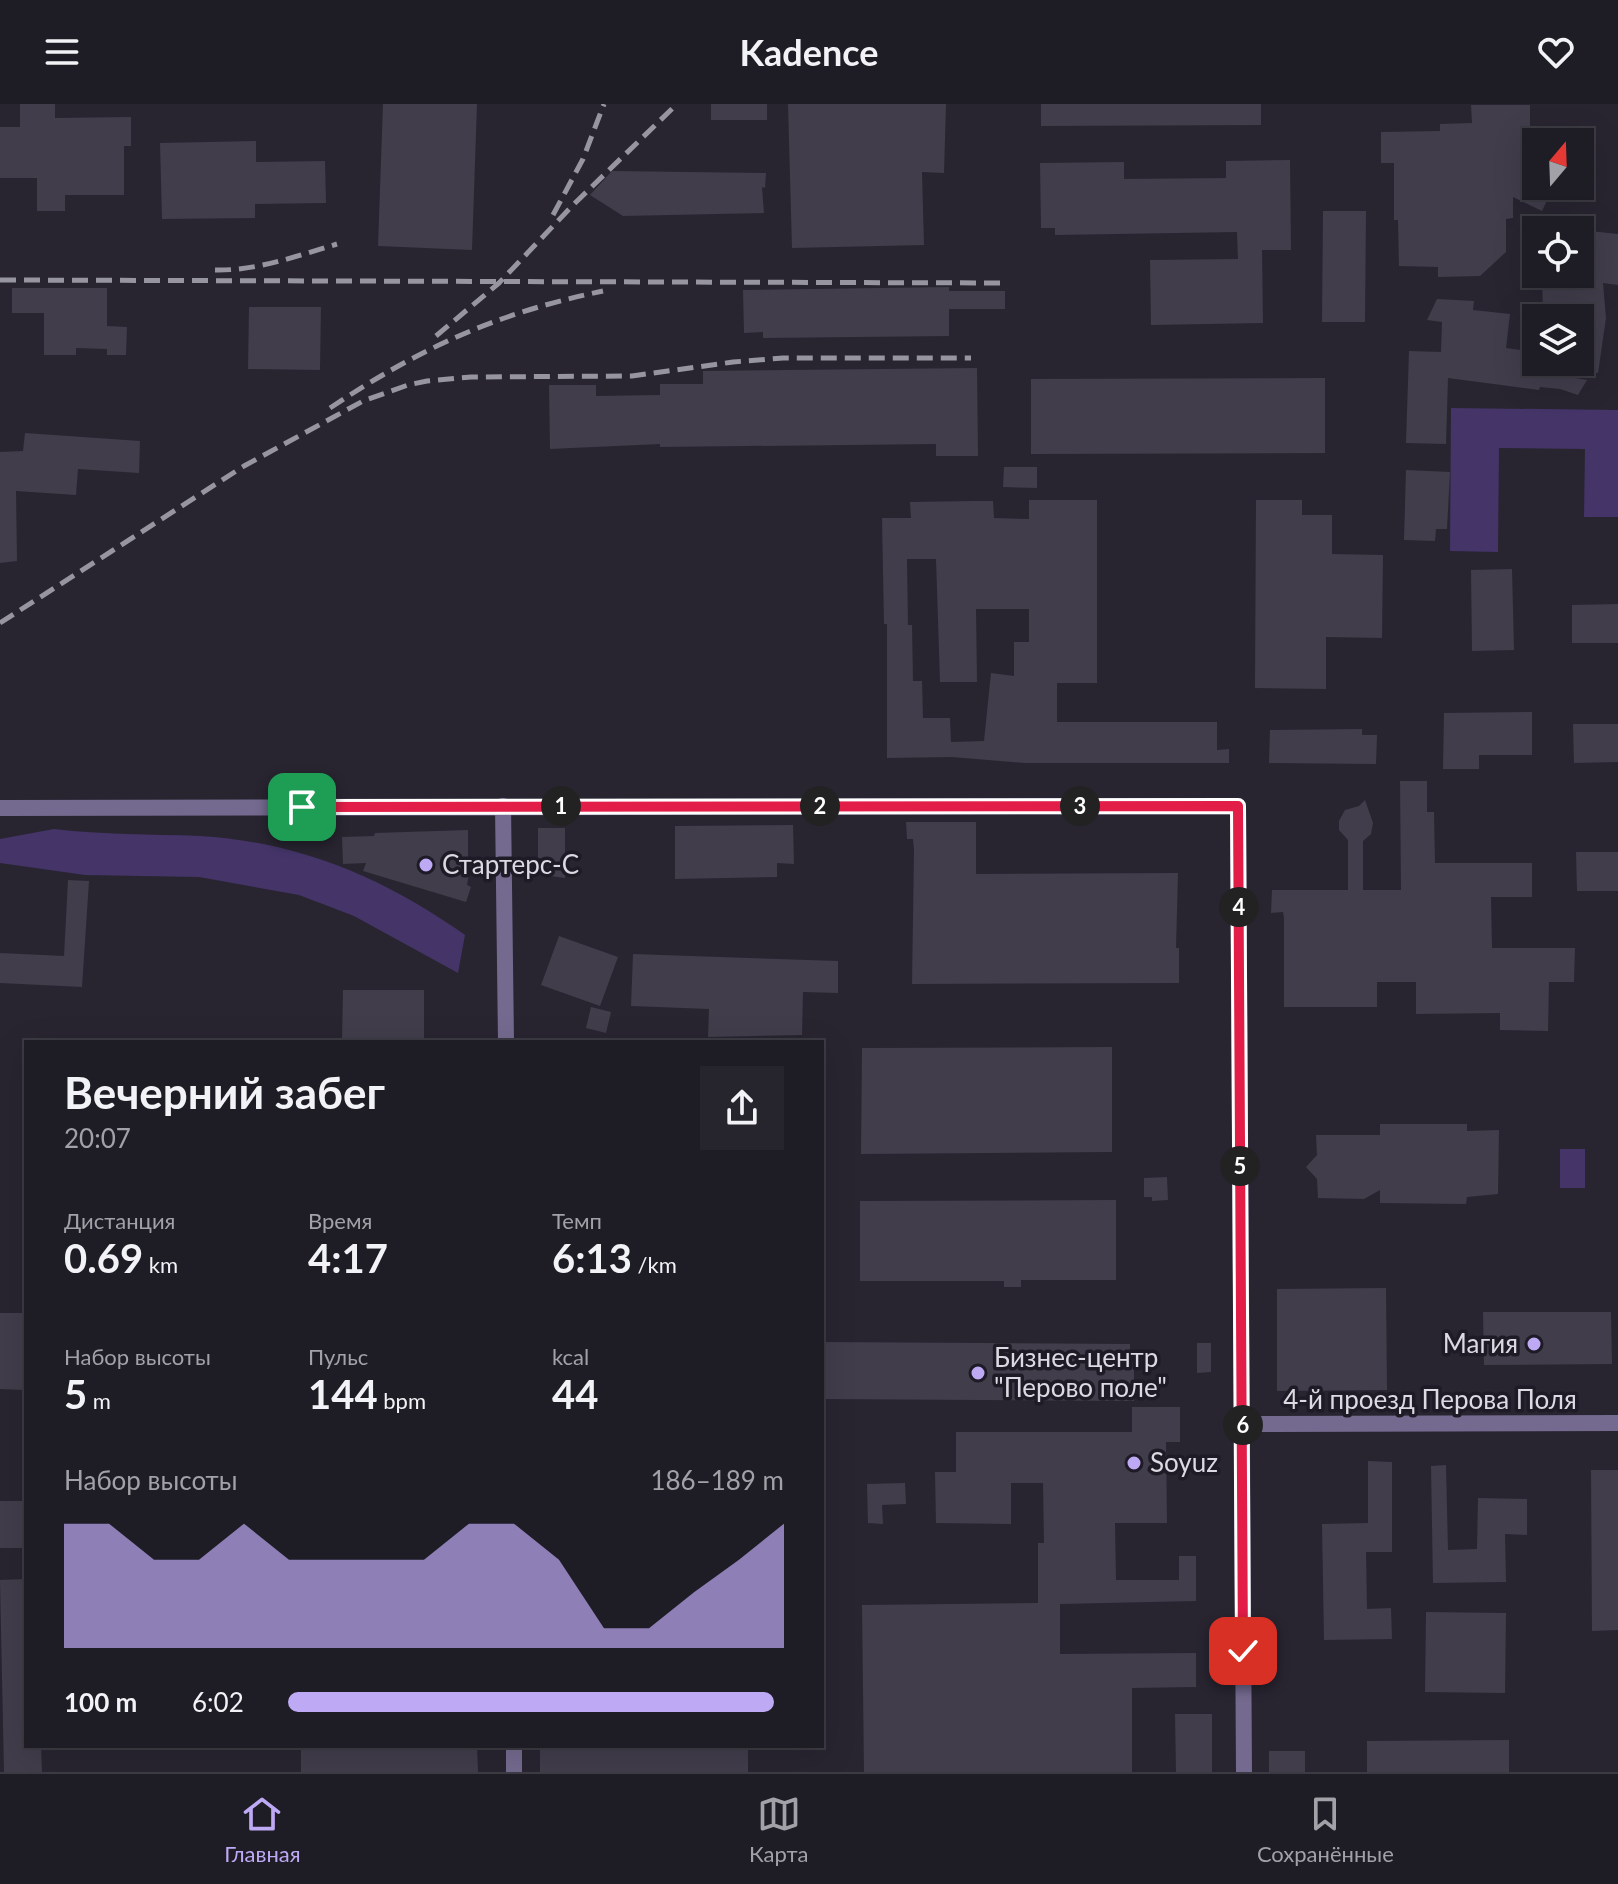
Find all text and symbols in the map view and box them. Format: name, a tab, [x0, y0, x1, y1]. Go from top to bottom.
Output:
icon: menu	[40, 30, 84, 74]
text: Kadence	[739, 30, 879, 74]
icon: heart	[1534, 30, 1578, 74]
north arrow	[1522, 128, 1594, 200]
map controls	[1522, 128, 1594, 376]
button: locate	[1522, 216, 1594, 288]
button: layers	[1522, 304, 1594, 376]
pin	[268, 773, 336, 841]
icon: arrive	[280, 785, 324, 829]
pin: 1	[541, 786, 581, 826]
pin: 2	[800, 786, 840, 826]
pin: 3	[1060, 786, 1100, 826]
text: 1	[555, 792, 567, 819]
text: 2	[814, 792, 826, 819]
text: 3	[1074, 792, 1086, 819]
place label: Стартерс-С	[442, 848, 579, 880]
marker: Стартерс-С	[417, 856, 435, 874]
pin: 4	[1219, 887, 1259, 927]
text: 4	[1233, 893, 1245, 920]
text: Вечерний забег	[64, 1066, 385, 1118]
button: share	[700, 1066, 784, 1150]
text: 20:07	[64, 1122, 131, 1154]
pin: 5	[1220, 1146, 1260, 1186]
text: 5	[1234, 1152, 1246, 1179]
text: Дистанция	[64, 1207, 175, 1234]
text: Время	[308, 1207, 372, 1234]
text: Темп	[552, 1207, 602, 1234]
text: 0.69	[64, 1234, 143, 1282]
text: 4:17	[308, 1234, 388, 1282]
text: 6:13	[552, 1234, 632, 1282]
text: km	[143, 1251, 178, 1278]
text: /km	[632, 1251, 677, 1278]
place label: Магия	[1443, 1327, 1518, 1359]
marker: Магия	[1525, 1335, 1543, 1353]
place label: Бизнес-центр "Перово поле"	[994, 1341, 1167, 1403]
text: Набор высоты	[64, 1343, 211, 1370]
text: Пульс	[308, 1343, 368, 1370]
text: kcal	[552, 1343, 589, 1370]
marker: Бизнес-центр "Перово поле"	[969, 1364, 987, 1382]
text: 5	[64, 1370, 87, 1418]
text: 144	[308, 1370, 378, 1418]
text: 44	[552, 1370, 598, 1418]
street label: 4-й проезд Перова Поля	[1283, 1383, 1577, 1415]
text: m	[87, 1387, 111, 1414]
text: bpm	[378, 1387, 426, 1414]
pin: 6	[1223, 1405, 1263, 1445]
text: 6	[1237, 1411, 1249, 1438]
place label: Soyuz	[1150, 1446, 1218, 1478]
marker: Soyuz	[1125, 1454, 1143, 1472]
text: Набор высоты	[64, 1464, 238, 1496]
text: 186–189 m	[650, 1464, 784, 1496]
pin	[1209, 1617, 1277, 1685]
icon: check	[1221, 1629, 1265, 1673]
text: 100 m	[64, 1686, 137, 1718]
text: 6:02	[192, 1686, 244, 1718]
tab: Главная	[224, 1792, 301, 1867]
tab: Карта	[749, 1792, 809, 1867]
tab: Сохранённые	[1257, 1792, 1394, 1867]

